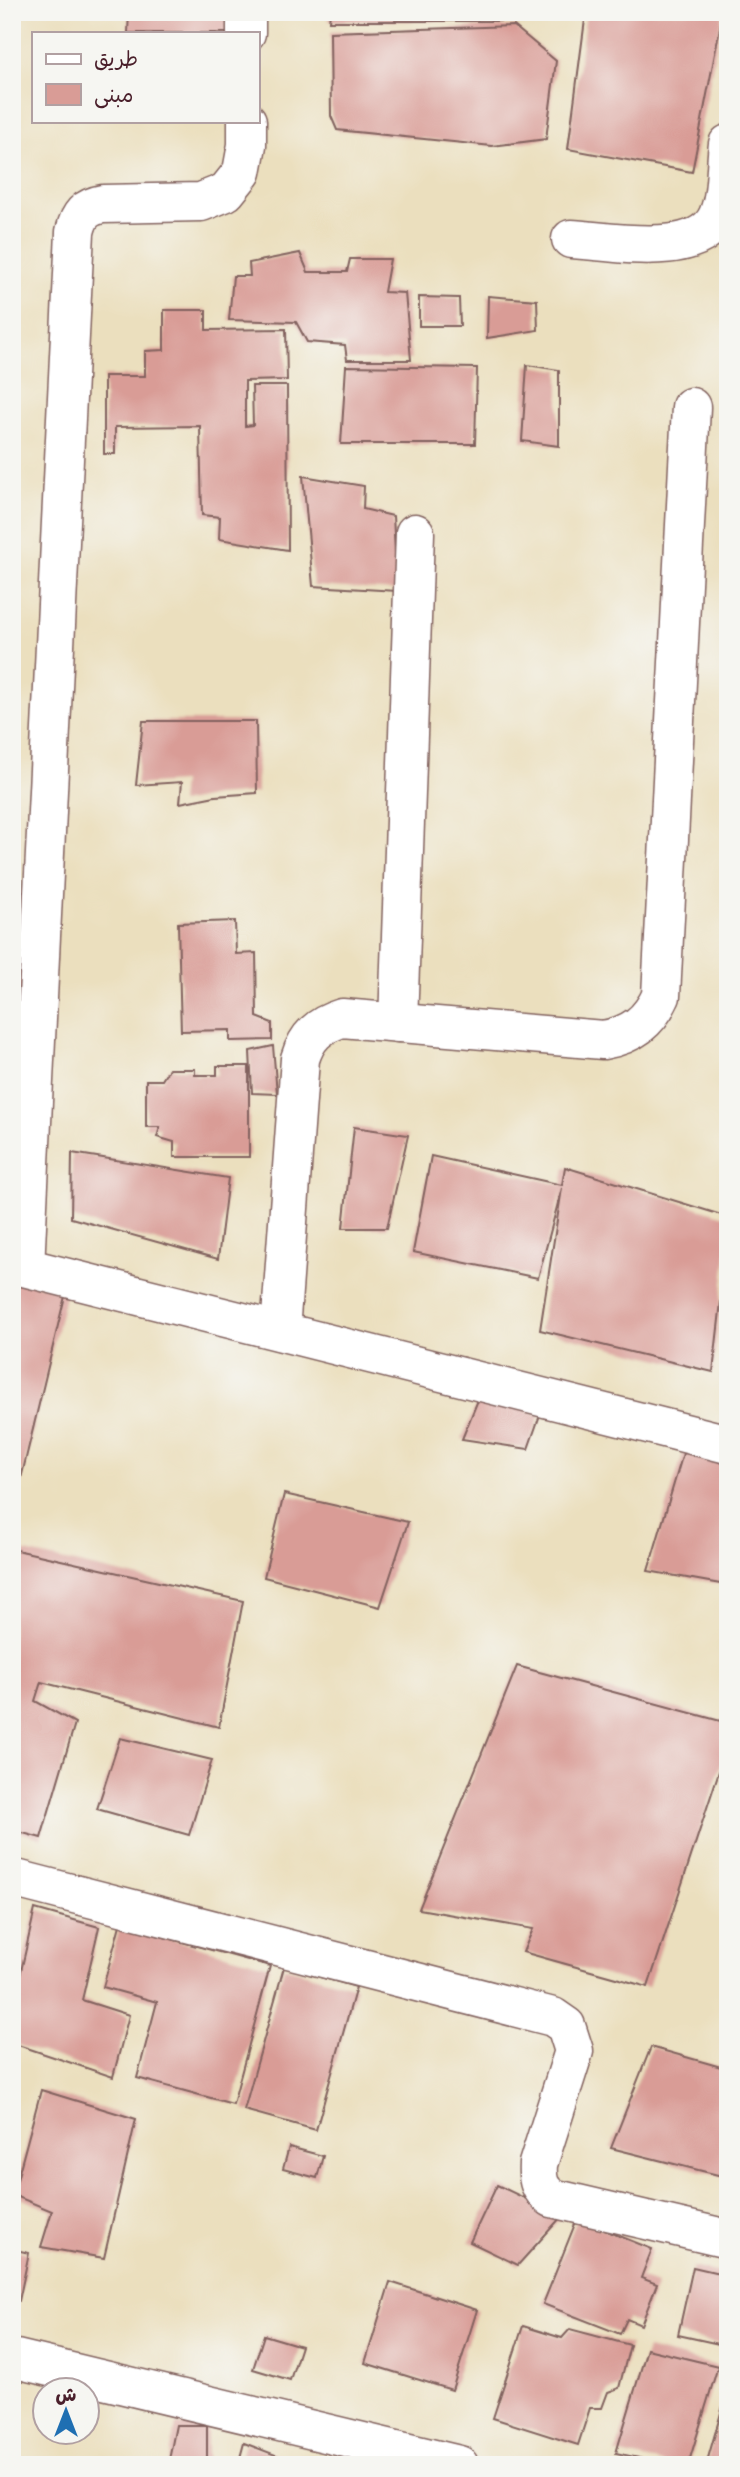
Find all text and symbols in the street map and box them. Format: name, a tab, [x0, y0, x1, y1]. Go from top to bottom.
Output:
legend	[32, 32, 259, 122]
text: طريق	[94, 46, 138, 72]
text: مبنى	[94, 82, 133, 109]
north arrow	[32, 2376, 102, 2446]
text: ش	[56, 2383, 77, 2407]

